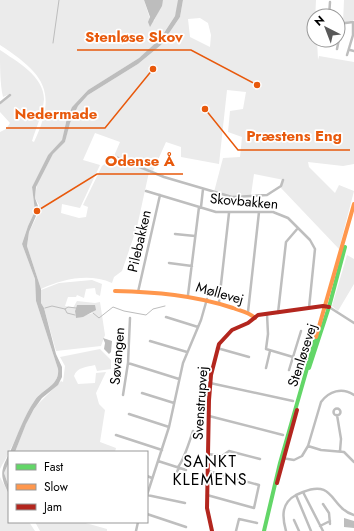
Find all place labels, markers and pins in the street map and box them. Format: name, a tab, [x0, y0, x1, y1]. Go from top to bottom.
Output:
callout: Stenløse Skov	[77, 23, 191, 50]
callout: Nedermade	[6, 101, 105, 128]
callout: Præstens Eng	[238, 123, 350, 150]
callout: Odense Å	[97, 147, 183, 174]

